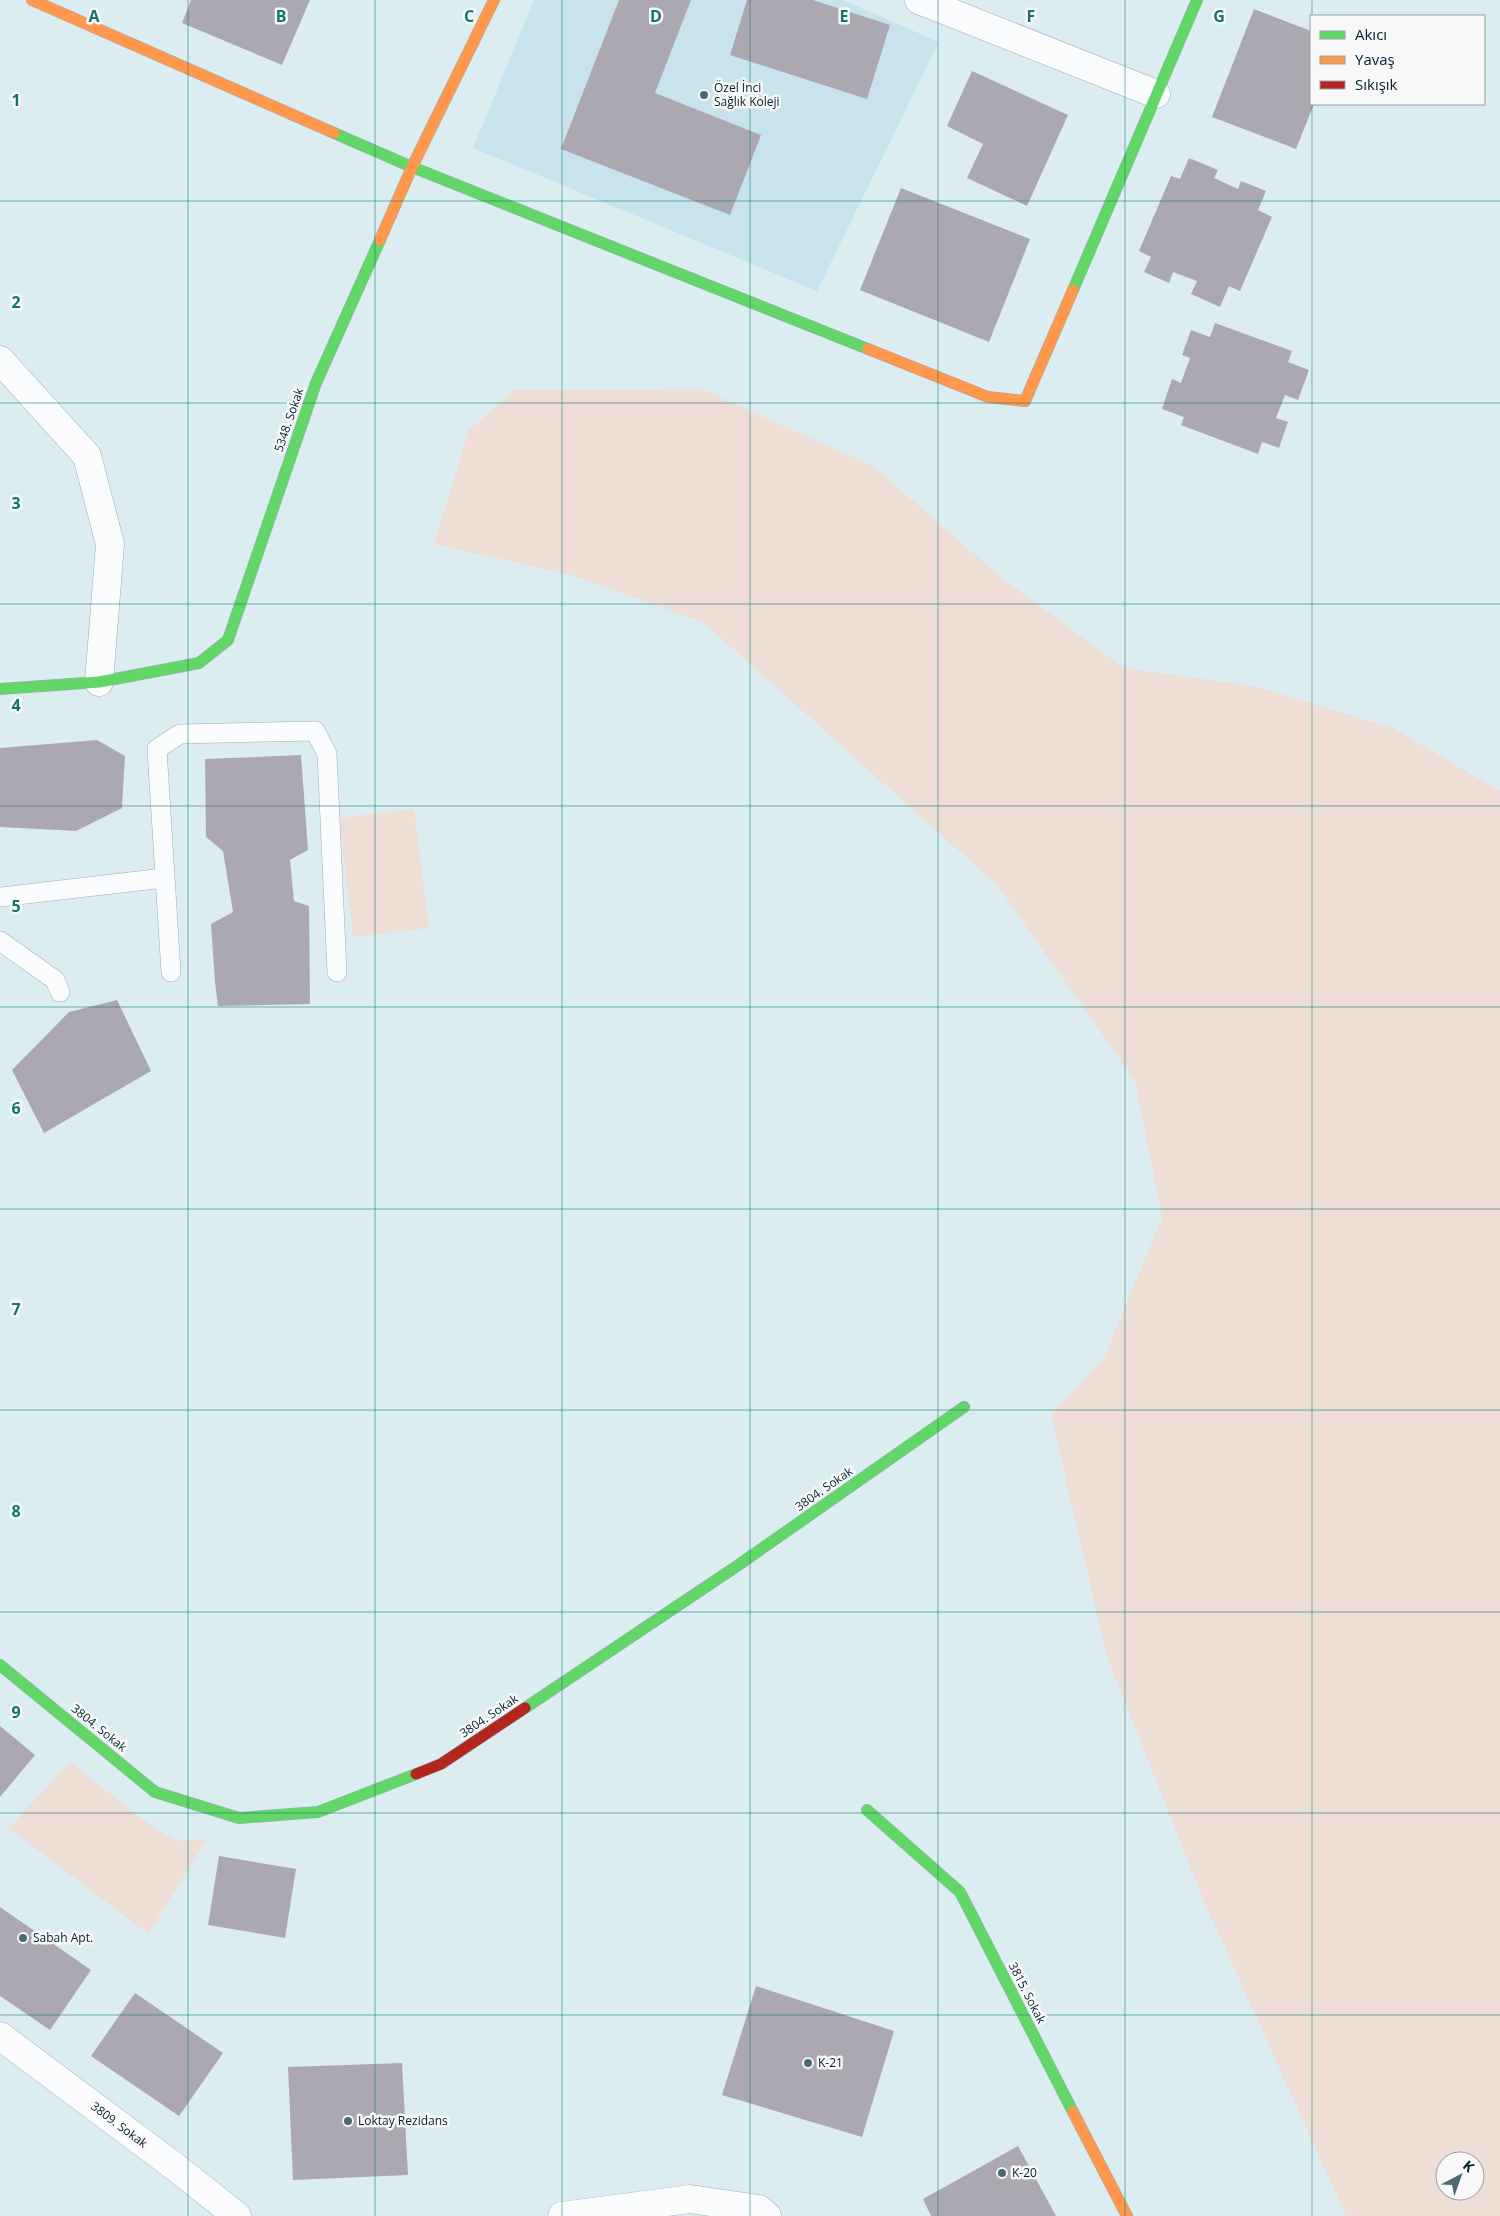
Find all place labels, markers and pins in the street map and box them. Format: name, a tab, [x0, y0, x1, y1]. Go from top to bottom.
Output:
place label: Özel İnci Sağlık Koleji	[714, 79, 780, 110]
marker: Özel İnci Sağlık Koleji	[698, 89, 710, 101]
place label: Sabah Apt.	[33, 1929, 93, 1946]
marker: Sabah Apt.	[17, 1932, 29, 1944]
place label: K-21	[818, 2054, 843, 2071]
marker: K-21	[802, 2057, 814, 2069]
place label: Loktay Rezidans	[358, 2112, 448, 2129]
marker: Loktay Rezidans	[342, 2115, 354, 2127]
place label: K-20	[1012, 2164, 1037, 2181]
marker: K-20	[996, 2167, 1008, 2179]

